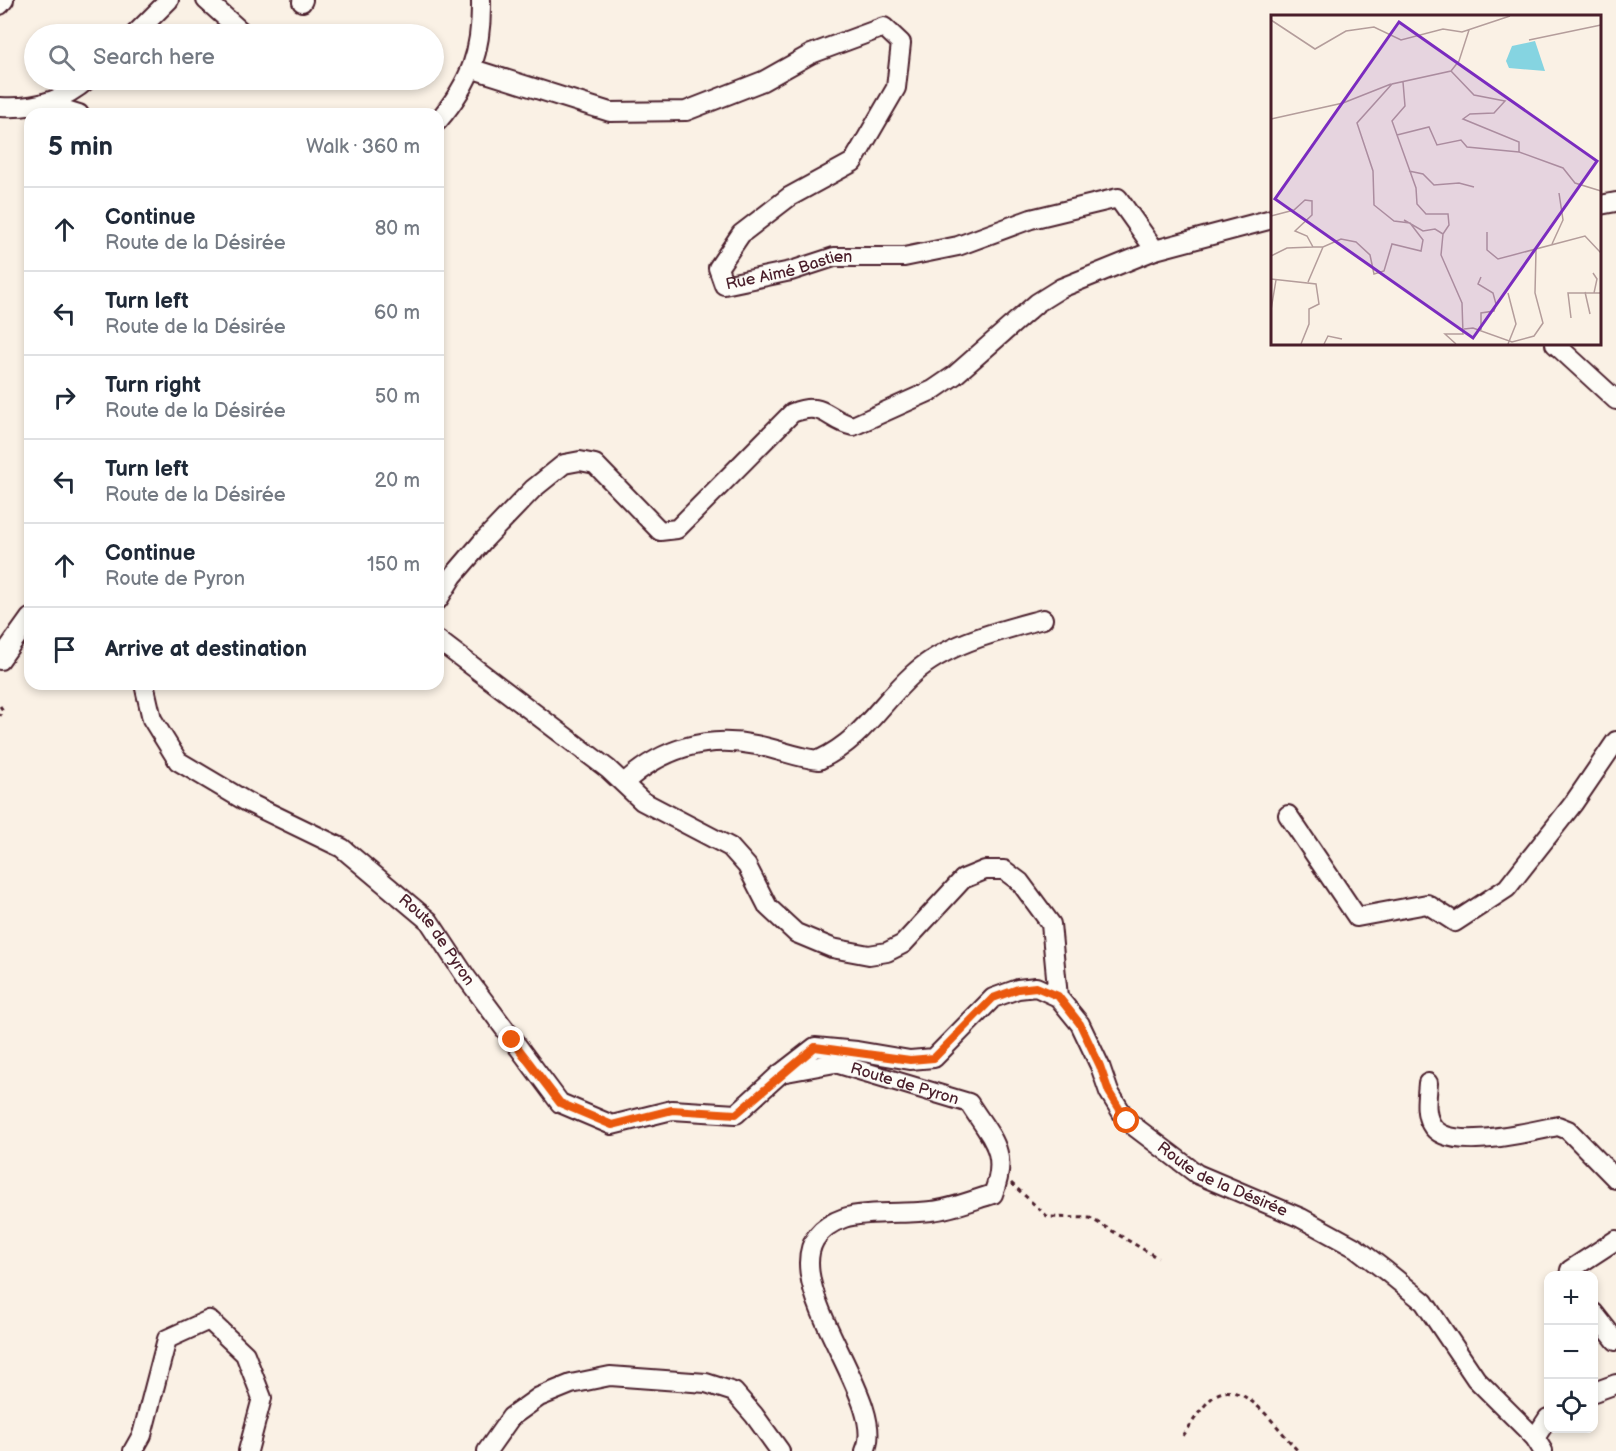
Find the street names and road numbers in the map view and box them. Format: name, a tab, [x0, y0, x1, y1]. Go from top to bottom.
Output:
street label: Rue Aimé Bastien	[724, 248, 852, 294]
street label: Route de Pyron	[395, 890, 479, 989]
street label: Route de Pyron	[848, 1059, 961, 1109]
street label: Route de la Désirée	[1153, 1138, 1291, 1221]

